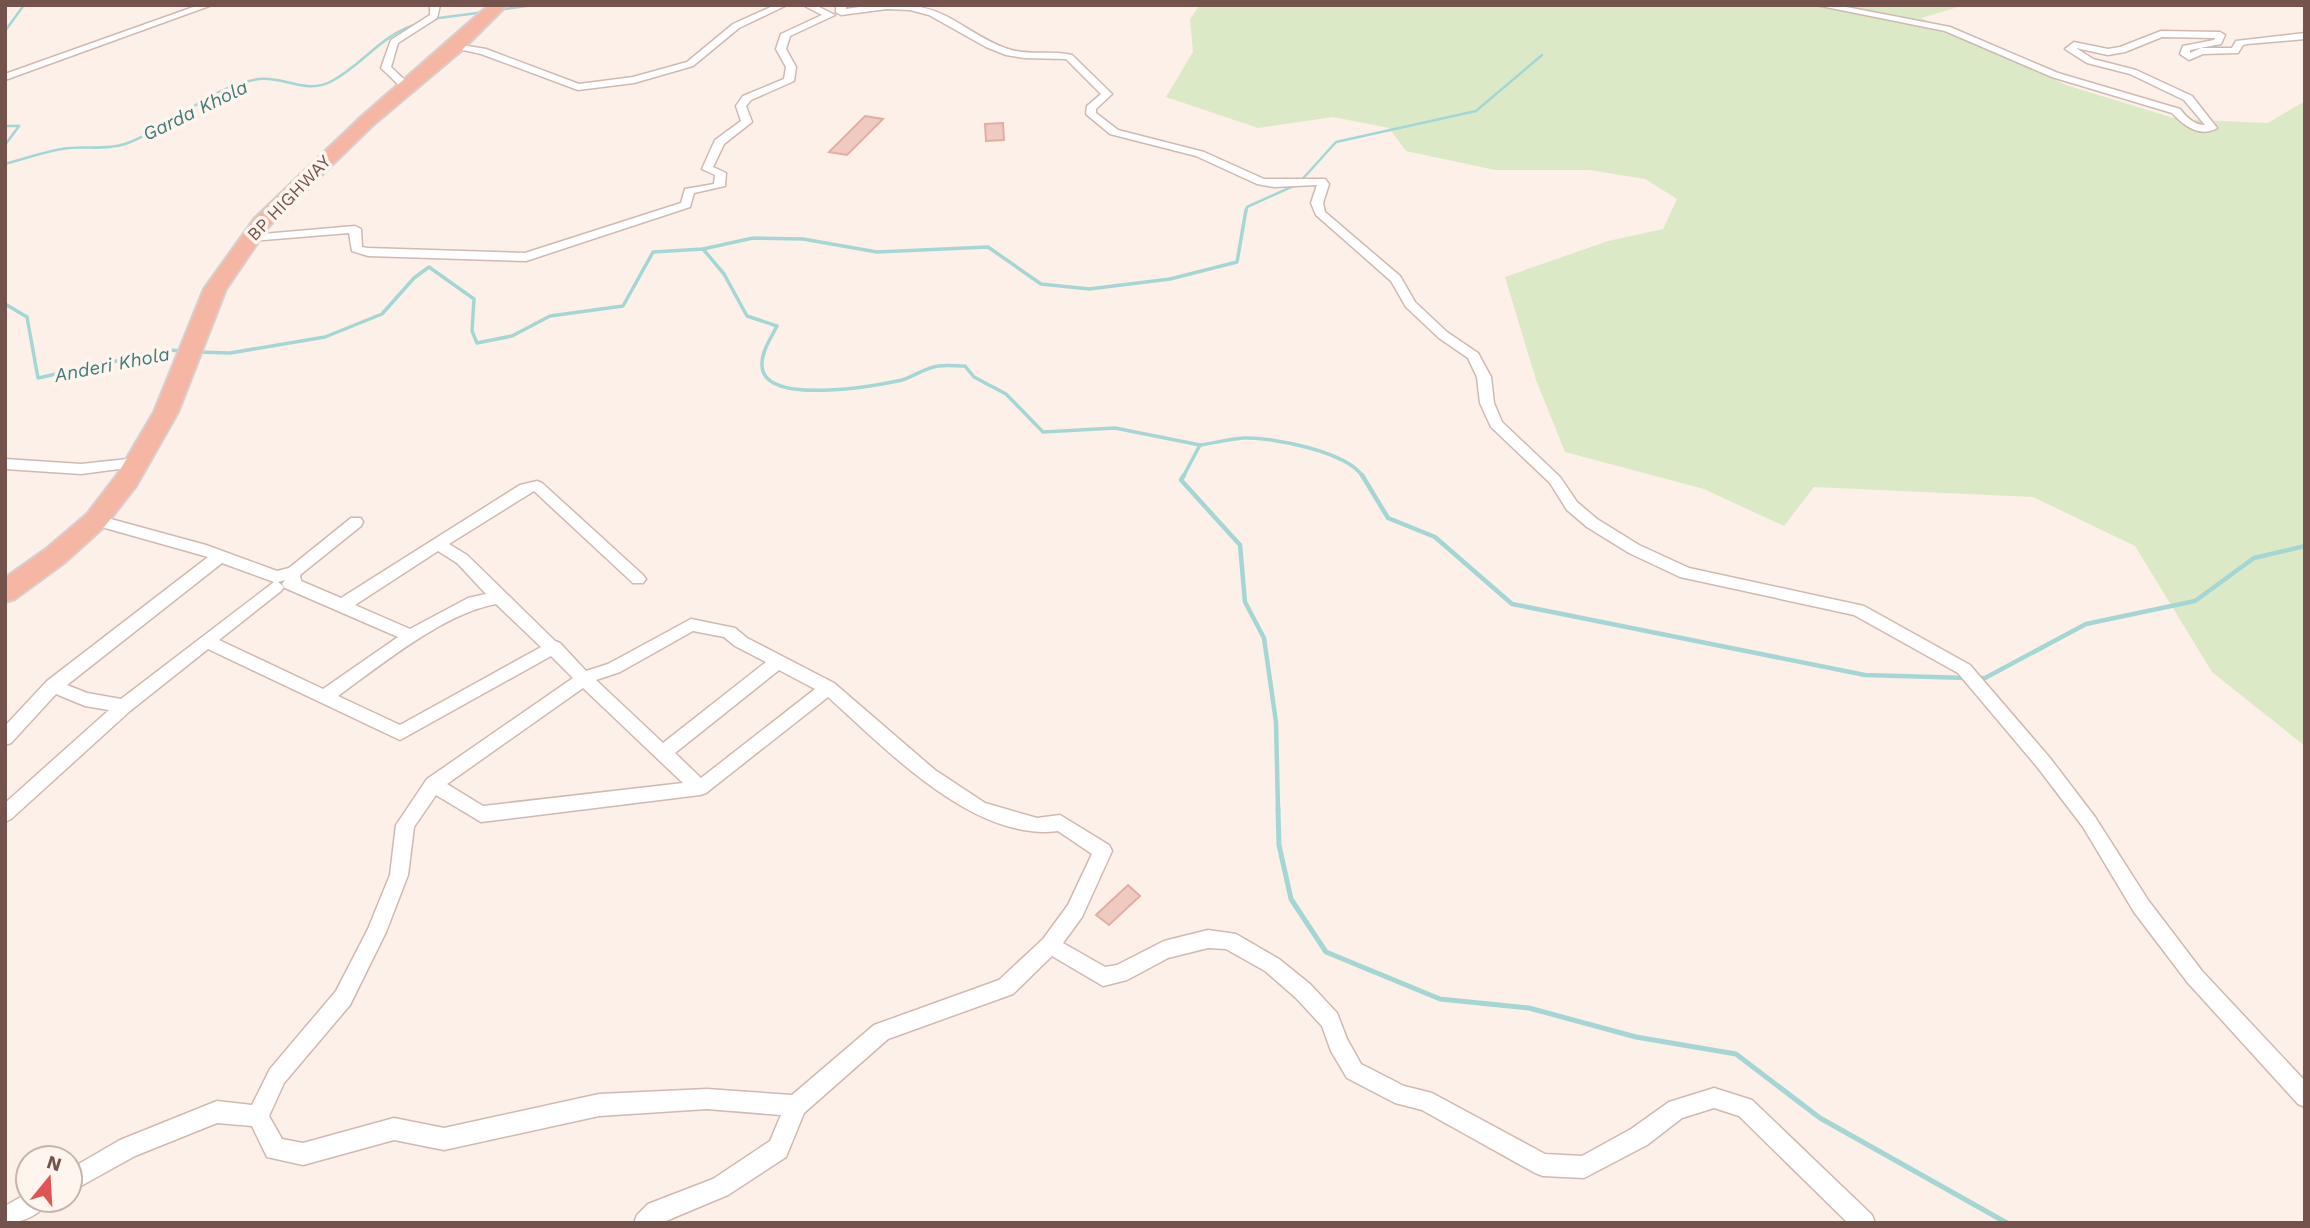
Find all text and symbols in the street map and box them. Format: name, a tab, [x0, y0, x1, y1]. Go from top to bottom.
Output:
water label: Garda Khola	[139, 75, 252, 146]
street label: BP HIGHWAY	[243, 150, 335, 245]
water label: Anderi Khola	[52, 342, 172, 387]
north arrow	[14, 1144, 84, 1214]
text: N	[44, 1150, 64, 1176]

